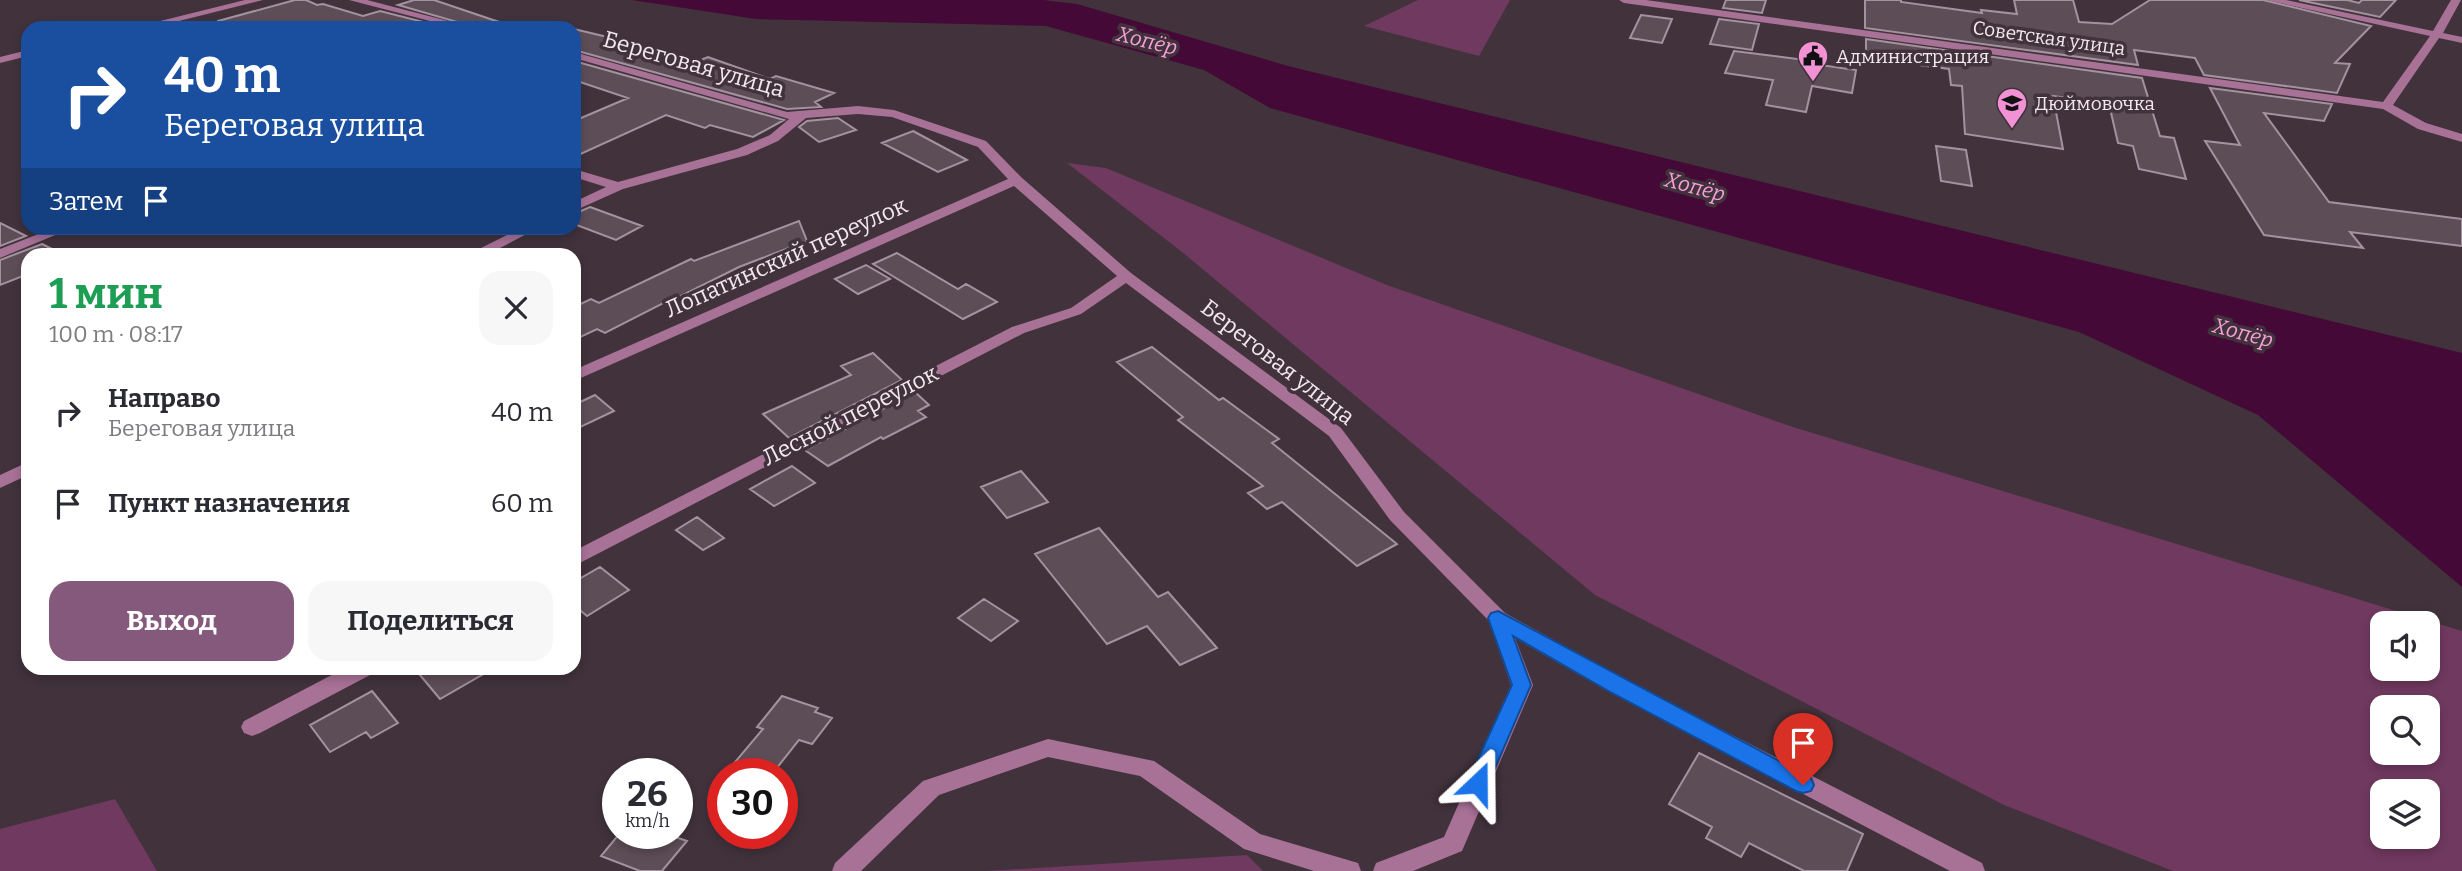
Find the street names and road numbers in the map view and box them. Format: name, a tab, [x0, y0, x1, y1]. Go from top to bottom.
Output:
street label: Советская улица	[1971, 16, 2127, 60]
street label: Береговая улица	[600, 25, 788, 103]
street label: Лопатинский переулок	[660, 191, 912, 323]
street label: Береговая улица	[1196, 293, 1361, 431]
street label: Лесной переулок	[758, 358, 943, 471]

